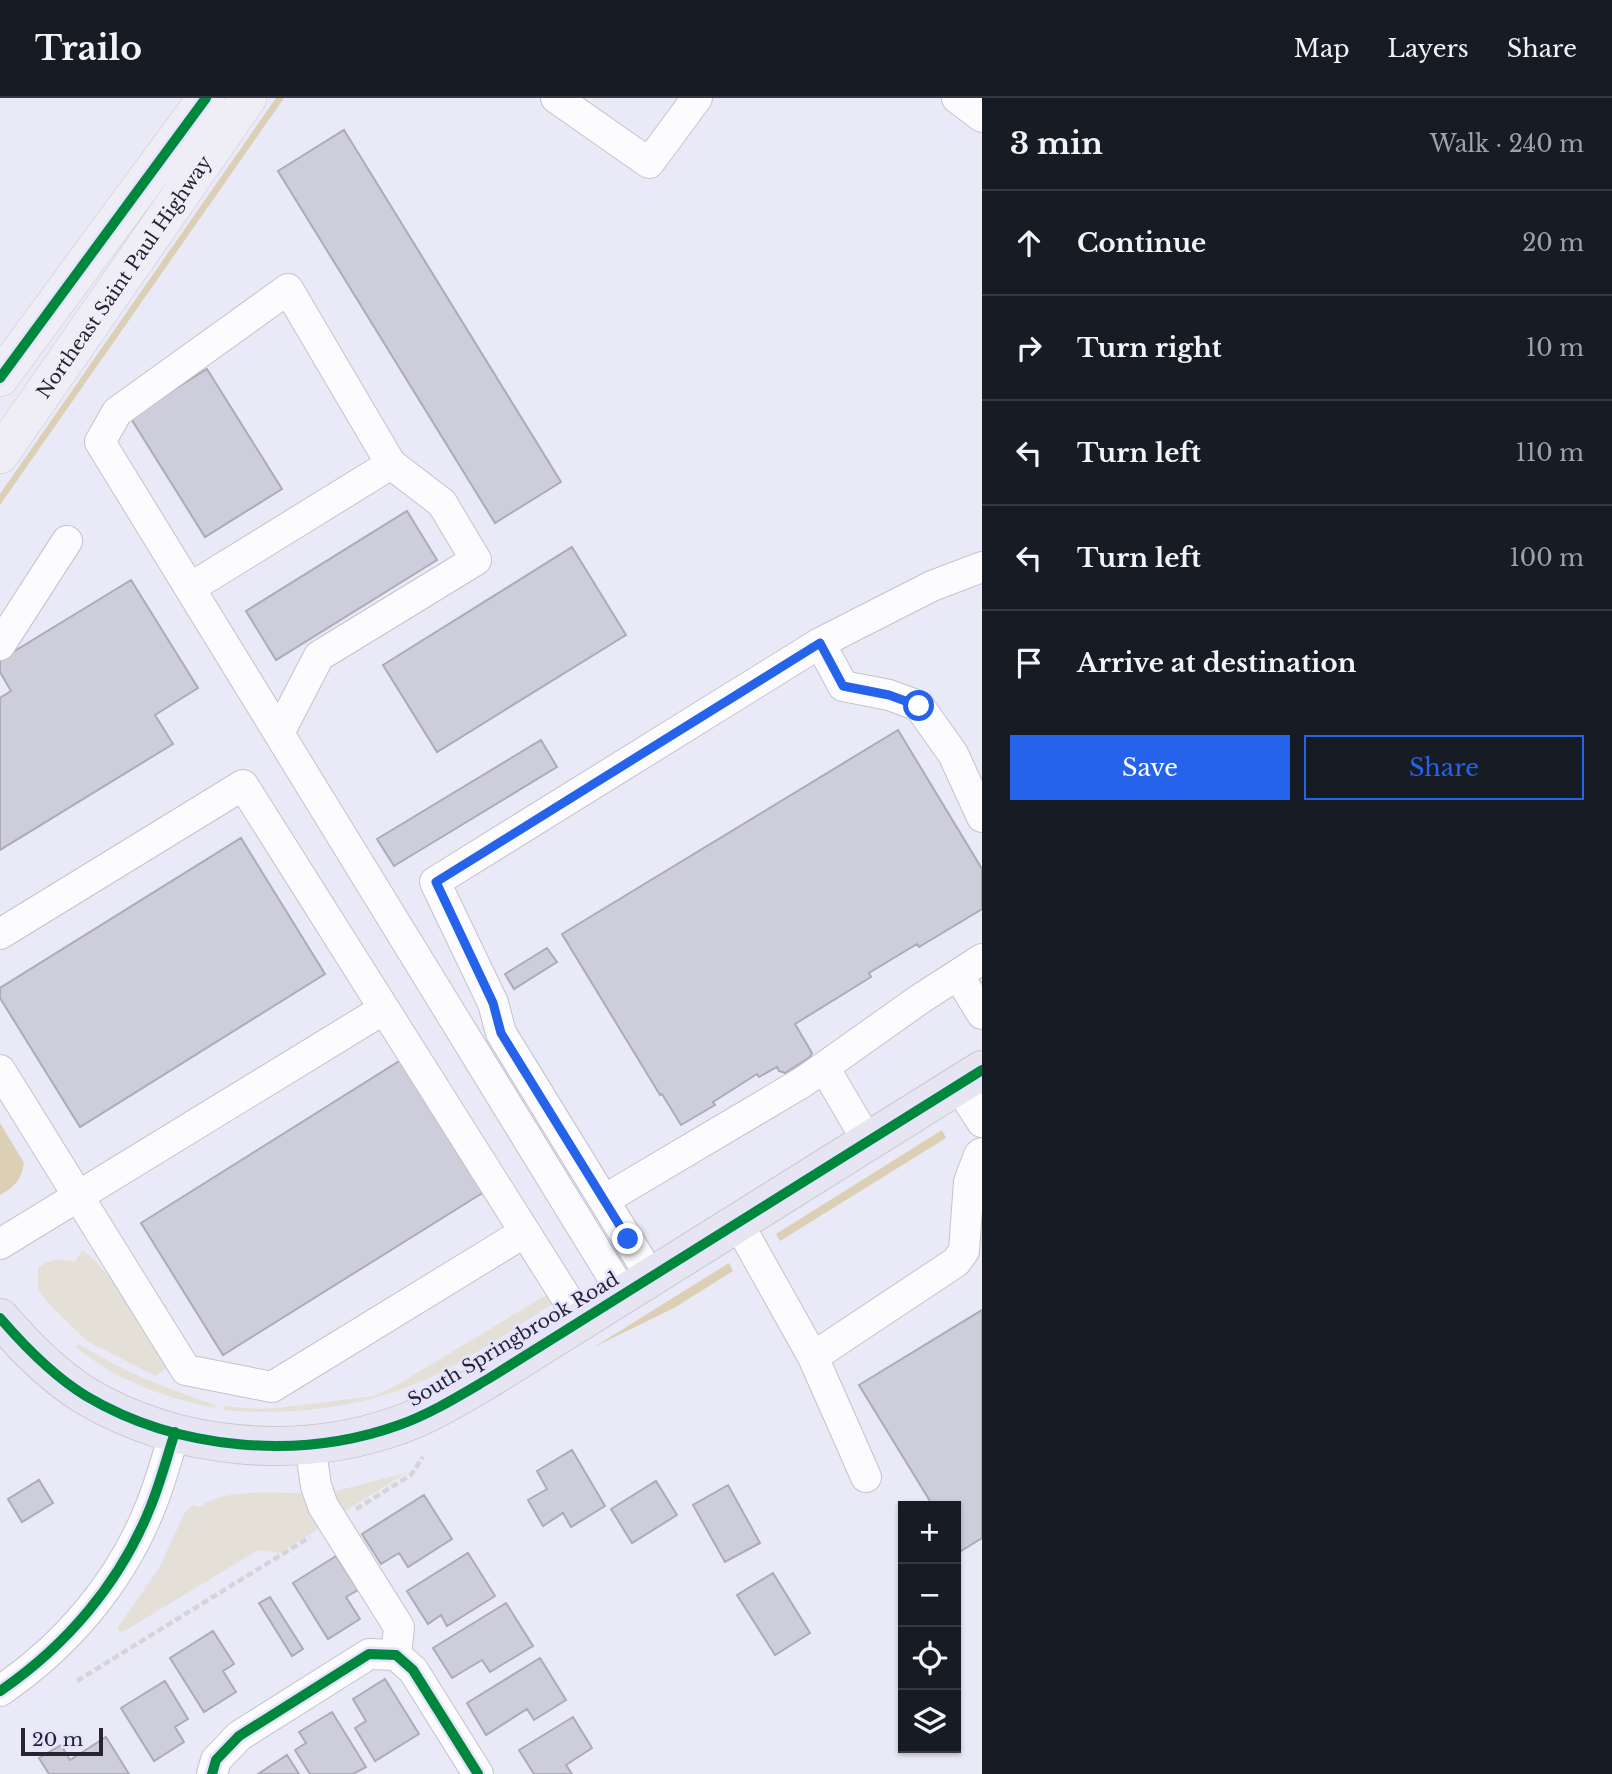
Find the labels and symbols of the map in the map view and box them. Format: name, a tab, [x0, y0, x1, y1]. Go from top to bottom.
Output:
street label: Northeast Saint Paul Highway	[32, 151, 216, 403]
route start	[903, 690, 934, 721]
route end	[612, 1223, 643, 1254]
street label: South Springbrook Road	[404, 1267, 623, 1412]
scale bar	[21, 1725, 103, 1757]

